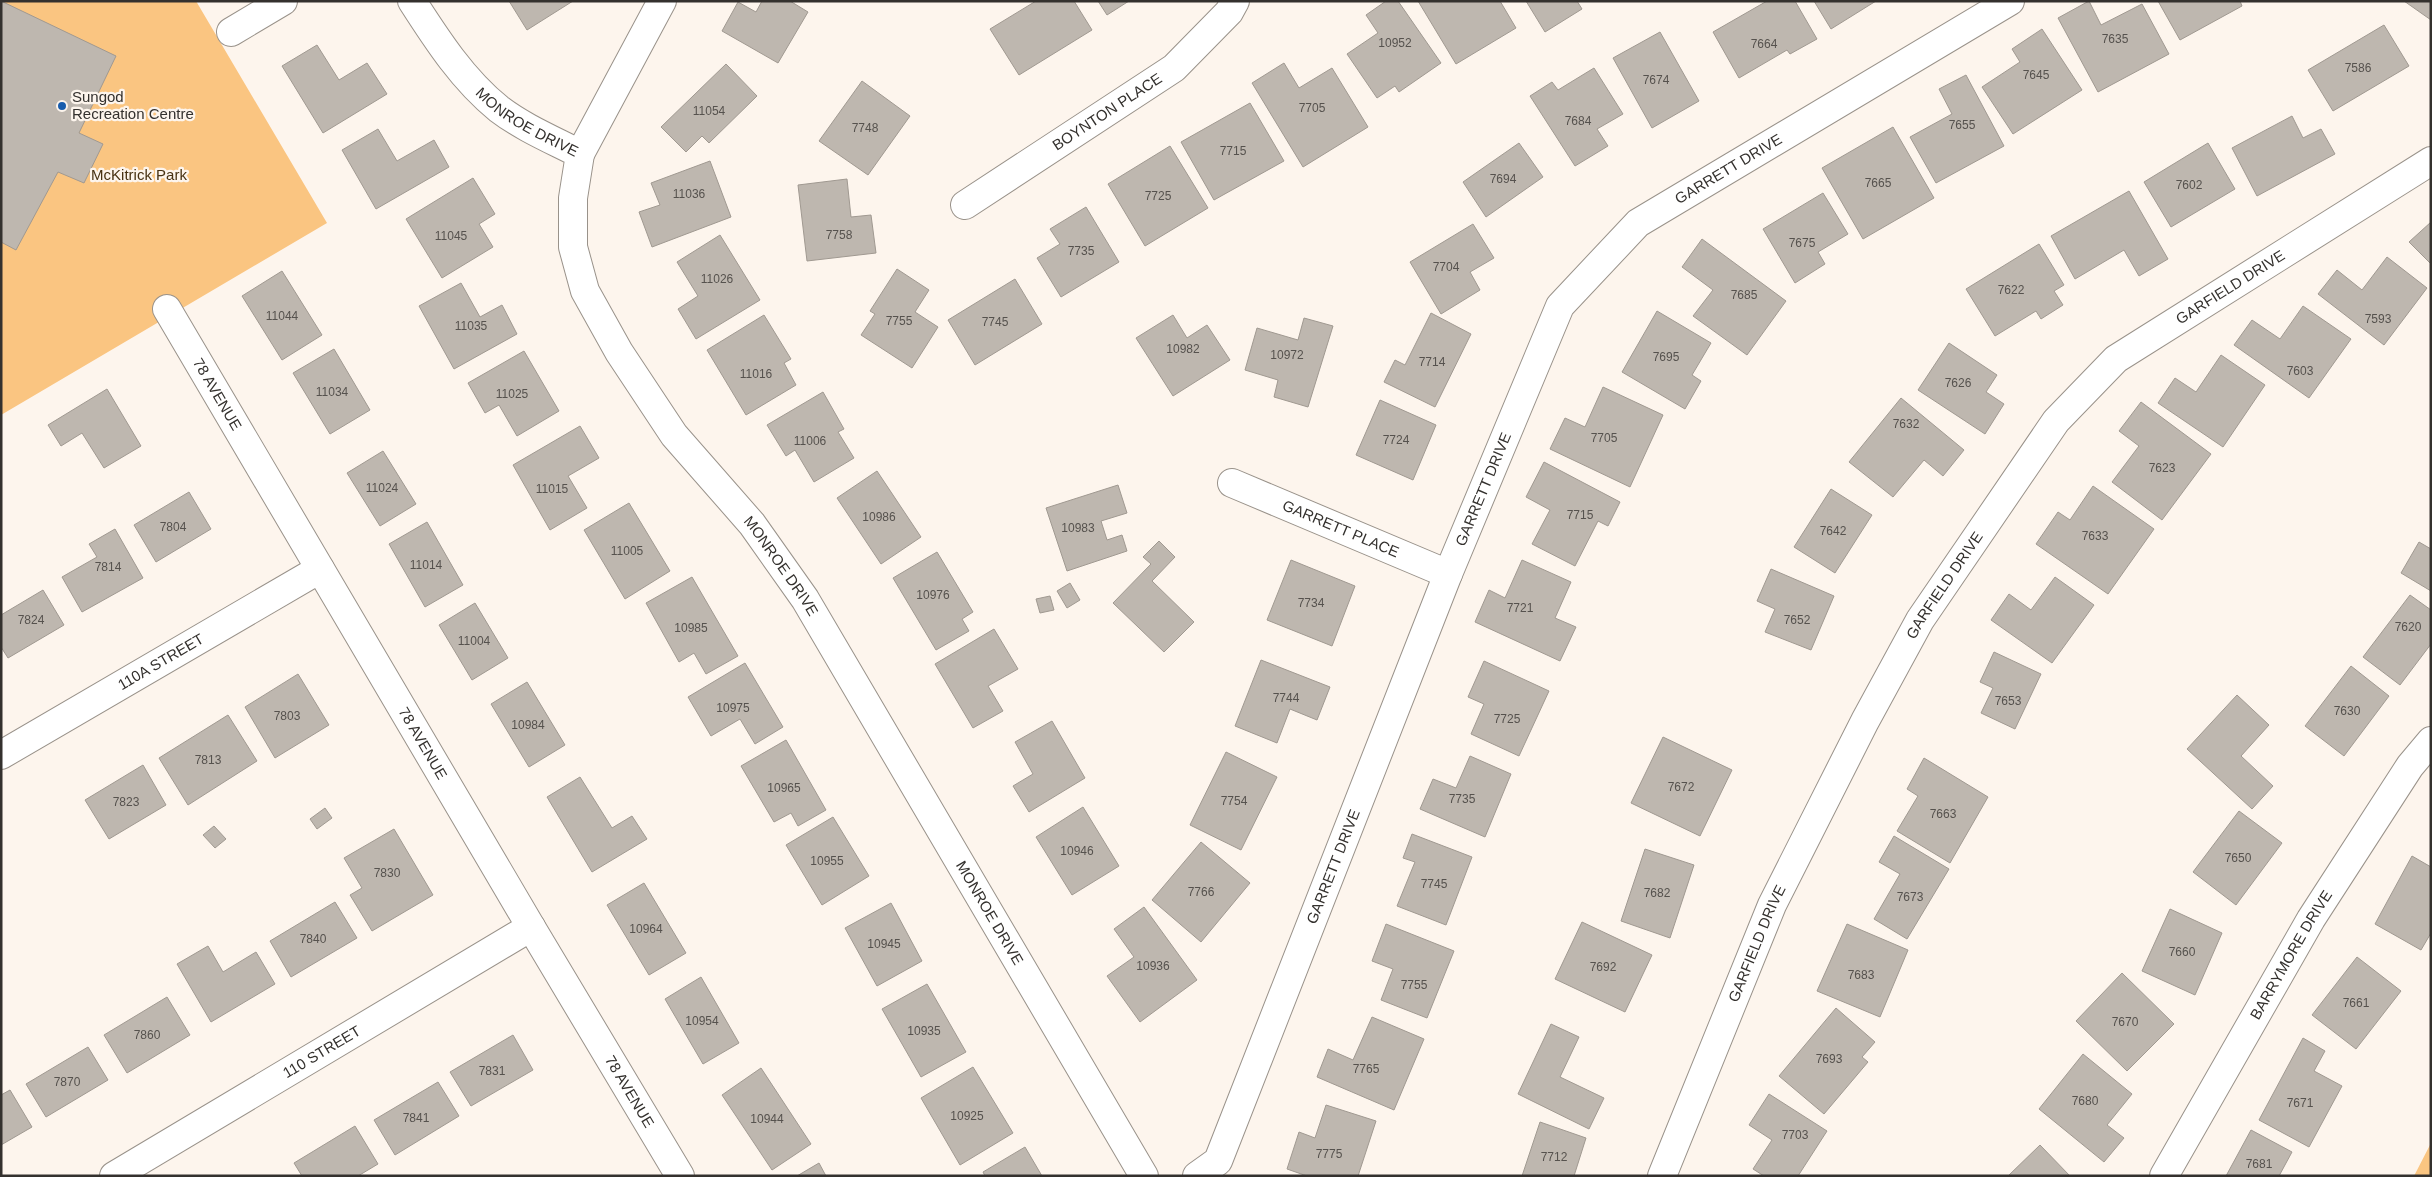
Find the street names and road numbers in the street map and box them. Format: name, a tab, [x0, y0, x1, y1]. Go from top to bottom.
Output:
street label: BOYNTON PLACE	[1049, 69, 1165, 153]
street label: MONROE DRIVE	[473, 84, 581, 160]
street label: GARRETT DRIVE	[1672, 130, 1785, 207]
street label: GARFIELD DRIVE	[2173, 246, 2288, 327]
street label: 78 AVENUE	[190, 355, 245, 433]
street label: GARRETT DRIVE	[1452, 430, 1514, 549]
street label: GARRETT PLACE	[1280, 496, 1402, 560]
street label: MONROE DRIVE	[741, 512, 822, 619]
street label: GARFIELD DRIVE	[1902, 528, 1986, 642]
street label: 110A STREET	[115, 630, 207, 693]
street label: 78 AVENUE	[395, 704, 451, 782]
street label: GARRETT DRIVE	[1303, 807, 1363, 926]
street label: MONROE DRIVE	[953, 858, 1027, 968]
street label: GARFIELD DRIVE	[1725, 882, 1789, 1004]
street label: BARRYMORE DRIVE	[2246, 887, 2335, 1022]
street label: 110 STREET	[280, 1022, 363, 1081]
street label: 78 AVENUE	[602, 1052, 658, 1130]

